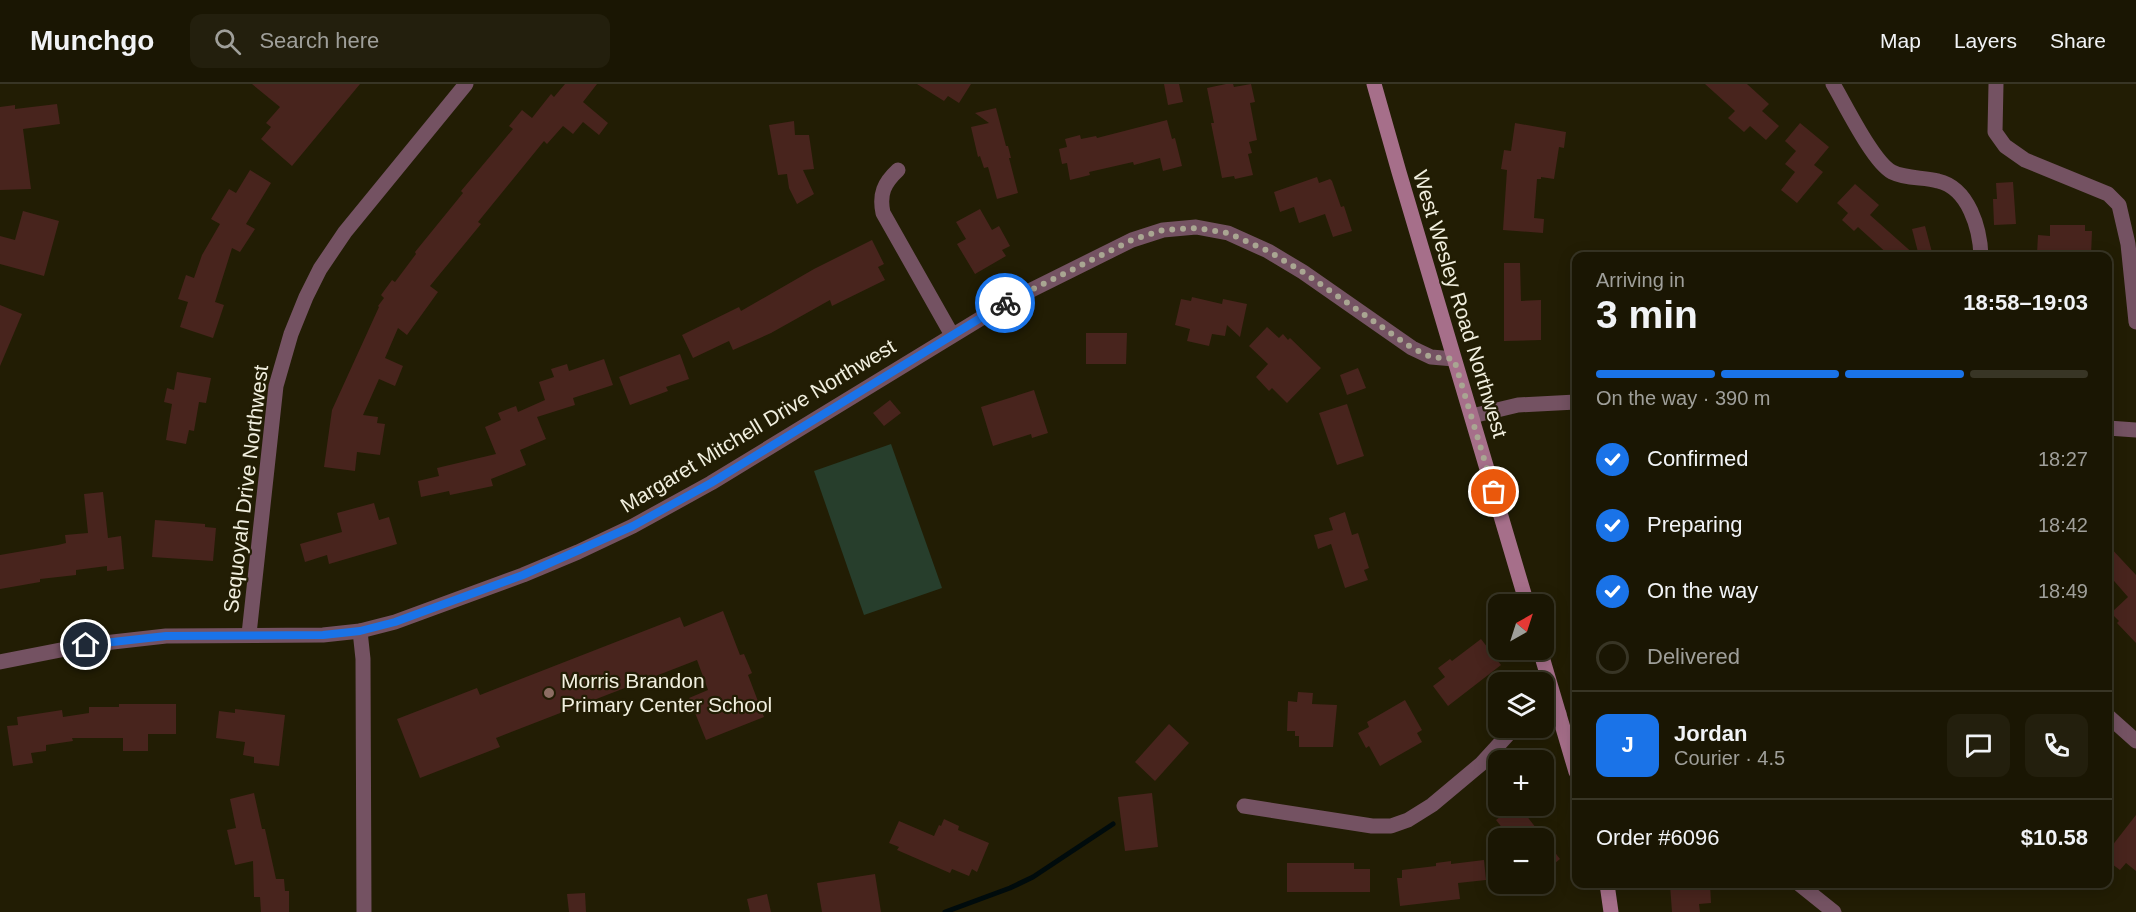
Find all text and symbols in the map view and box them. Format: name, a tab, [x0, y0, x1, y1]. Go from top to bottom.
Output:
search box	[190, 14, 610, 68]
text: Munchgo	[30, 25, 154, 56]
icon: search	[211, 25, 244, 58]
text: Search here	[259, 28, 379, 53]
text: Map	[1880, 29, 1921, 52]
text: Layers	[1954, 29, 2017, 52]
text: Share	[2050, 29, 2106, 52]
street label: West Wesley Road Northwest	[1409, 167, 1512, 440]
text: Arriving in	[1596, 269, 1685, 291]
courier	[975, 273, 1035, 333]
icon: bike	[989, 287, 1022, 320]
text: 18:58–19:03	[1963, 290, 2088, 315]
text: 3 min	[1596, 293, 1698, 336]
street label: Margaret Mitchell Drive Northwest	[616, 334, 899, 517]
street label: Sequoyah Drive Northwest	[219, 363, 272, 614]
text: On the way · 390 m	[1596, 387, 1771, 409]
icon: check	[1596, 443, 1629, 476]
text: Confirmed	[1647, 446, 1748, 471]
text: 18:27	[2038, 448, 2088, 470]
pin	[1468, 466, 1519, 517]
icon: bag	[1477, 475, 1510, 508]
icon: check	[1596, 509, 1629, 542]
text: Preparing	[1647, 512, 1742, 537]
text: 18:42	[2038, 514, 2088, 536]
icon: check	[1596, 575, 1629, 608]
text: On the way	[1647, 578, 1758, 603]
text: 18:49	[2038, 580, 2088, 602]
north arrow	[1488, 594, 1554, 660]
map controls	[1488, 594, 1554, 894]
pin	[60, 619, 111, 670]
icon: home	[69, 628, 102, 661]
text: Delivered	[1647, 644, 1740, 669]
place label: Morris Brandon Primary Center School	[561, 669, 772, 716]
button: layers	[1488, 672, 1554, 738]
marker: Morris Brandon Primary Center School	[542, 686, 556, 700]
button: chat	[1947, 714, 2010, 777]
button: phone	[2025, 714, 2088, 777]
text: Jordan	[1674, 721, 1747, 746]
text: J	[1621, 732, 1634, 757]
text: Courier · 4.5	[1674, 747, 1785, 769]
button: +	[1488, 750, 1554, 816]
text: Order #6096	[1596, 825, 1720, 850]
text: $10.58	[2021, 825, 2088, 850]
button: −	[1488, 828, 1554, 894]

